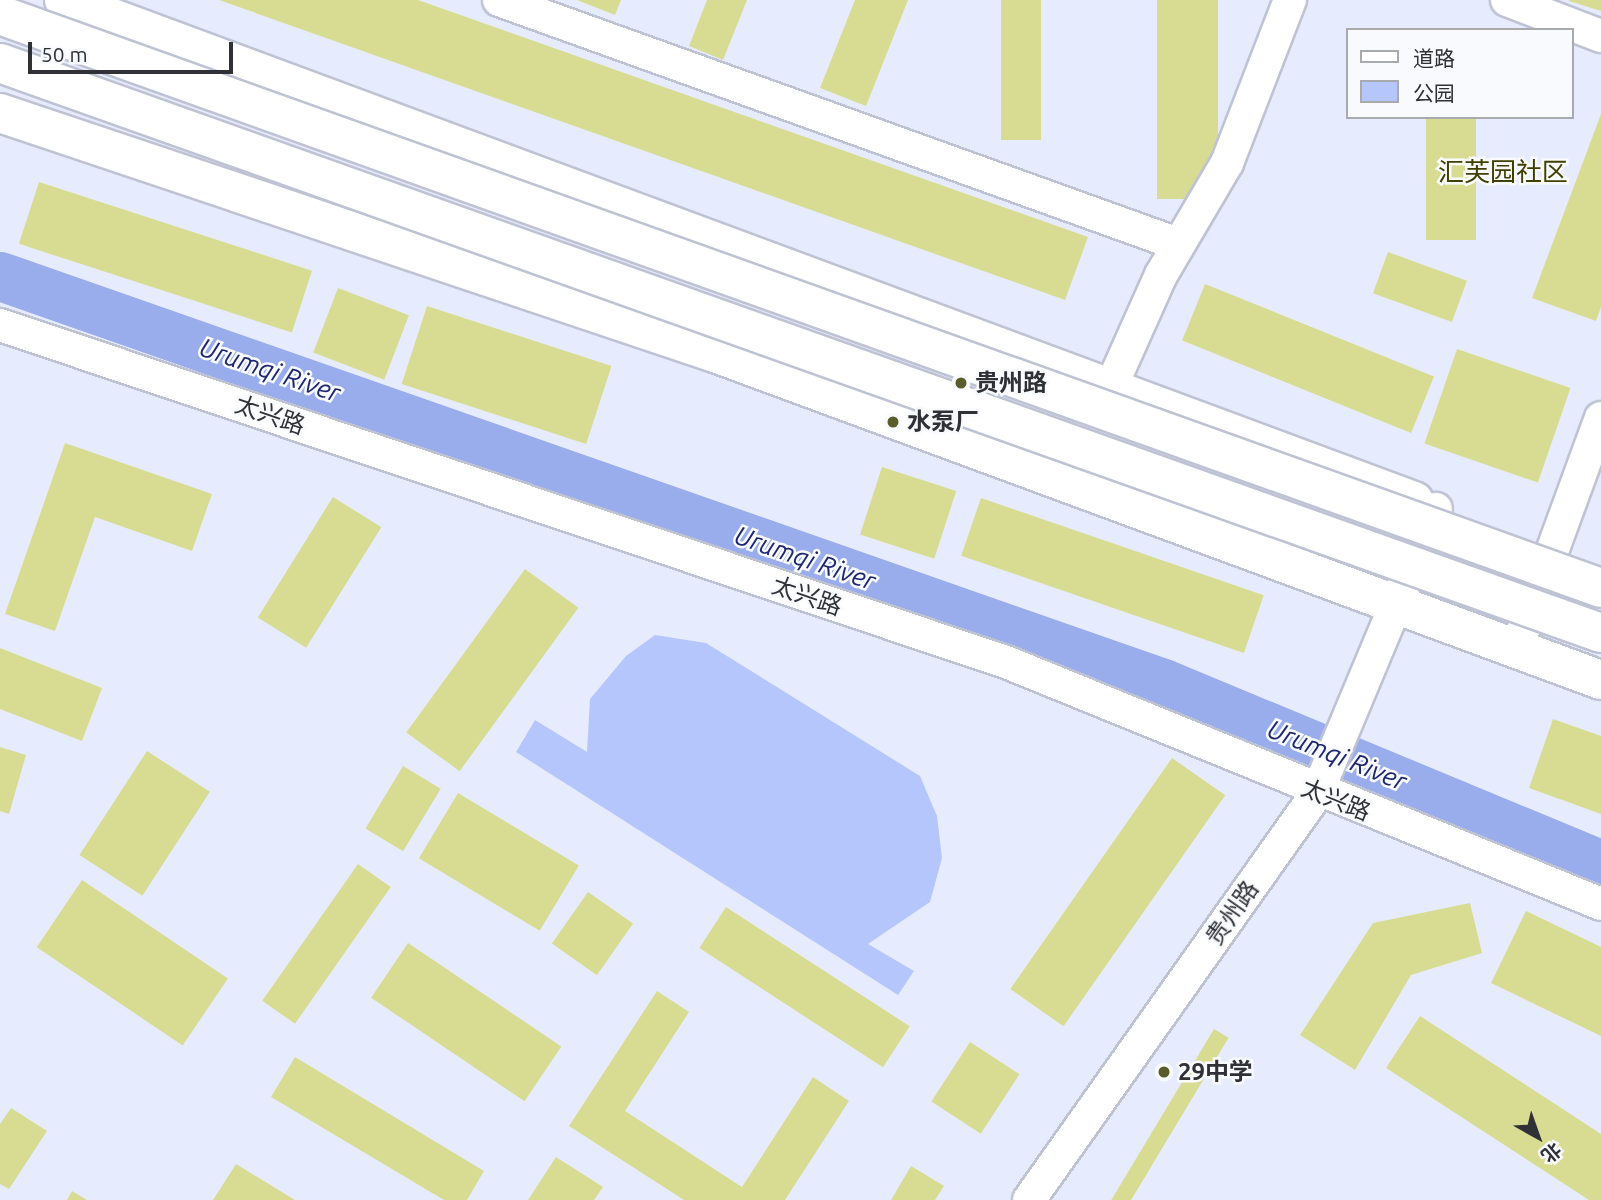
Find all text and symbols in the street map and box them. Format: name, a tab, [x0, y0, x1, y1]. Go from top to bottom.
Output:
scale bar	[32, 28, 236, 72]
legend	[1346, 28, 1573, 119]
text: 50 m	[41, 42, 88, 66]
text: 道路	[1413, 46, 1455, 70]
text: 公园	[1413, 81, 1455, 105]
district label: 汇芙园社区	[1438, 156, 1568, 188]
water label: Urumqi River	[195, 331, 345, 409]
place label: 贵州路	[975, 369, 1047, 397]
marker: 贵州路	[953, 375, 969, 391]
street label: 太兴路	[231, 390, 309, 440]
place label: 水泵厂	[907, 408, 979, 436]
marker: 水泵厂	[885, 414, 901, 430]
water label: Urumqi River	[730, 519, 880, 597]
street label: 太兴路	[768, 571, 846, 621]
water label: Urumqi River	[1263, 713, 1411, 797]
street label: 太兴路	[1297, 773, 1375, 827]
street label: 贵州路	[1200, 875, 1264, 951]
place label: 29中学	[1178, 1058, 1253, 1086]
marker: 29中学	[1156, 1064, 1172, 1080]
north arrow	[1503, 1102, 1573, 1172]
text: 北	[1537, 1139, 1566, 1168]

